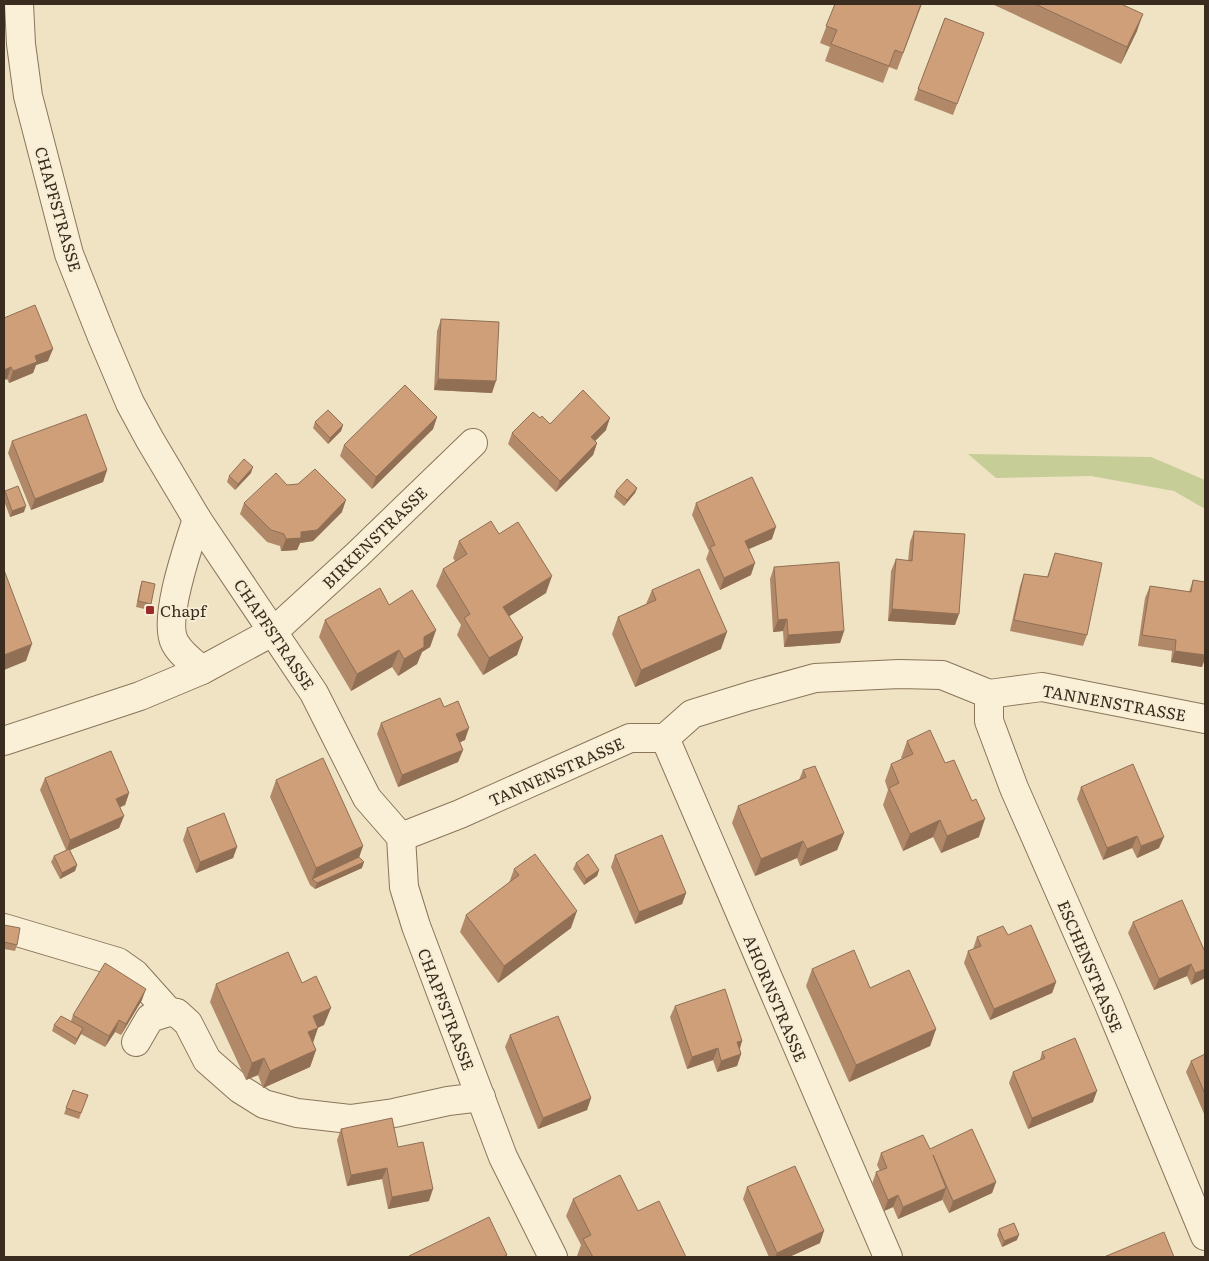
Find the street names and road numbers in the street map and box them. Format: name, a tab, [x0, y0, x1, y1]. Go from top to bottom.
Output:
street label: CHAPFSTRASSE	[30, 144, 88, 274]
street label: BIRKENSTRASSE	[316, 480, 432, 594]
street label: CHAPFSTRASSE	[229, 574, 321, 694]
street label: TANNENSTRASSE	[1040, 678, 1188, 726]
street label: TANNENSTRASSE	[484, 730, 628, 812]
street label: ESCHENSTRASSE	[1052, 896, 1130, 1036]
street label: AHORNSTRASSE	[738, 931, 814, 1065]
street label: CHAPFSTRASSE	[413, 944, 481, 1074]

